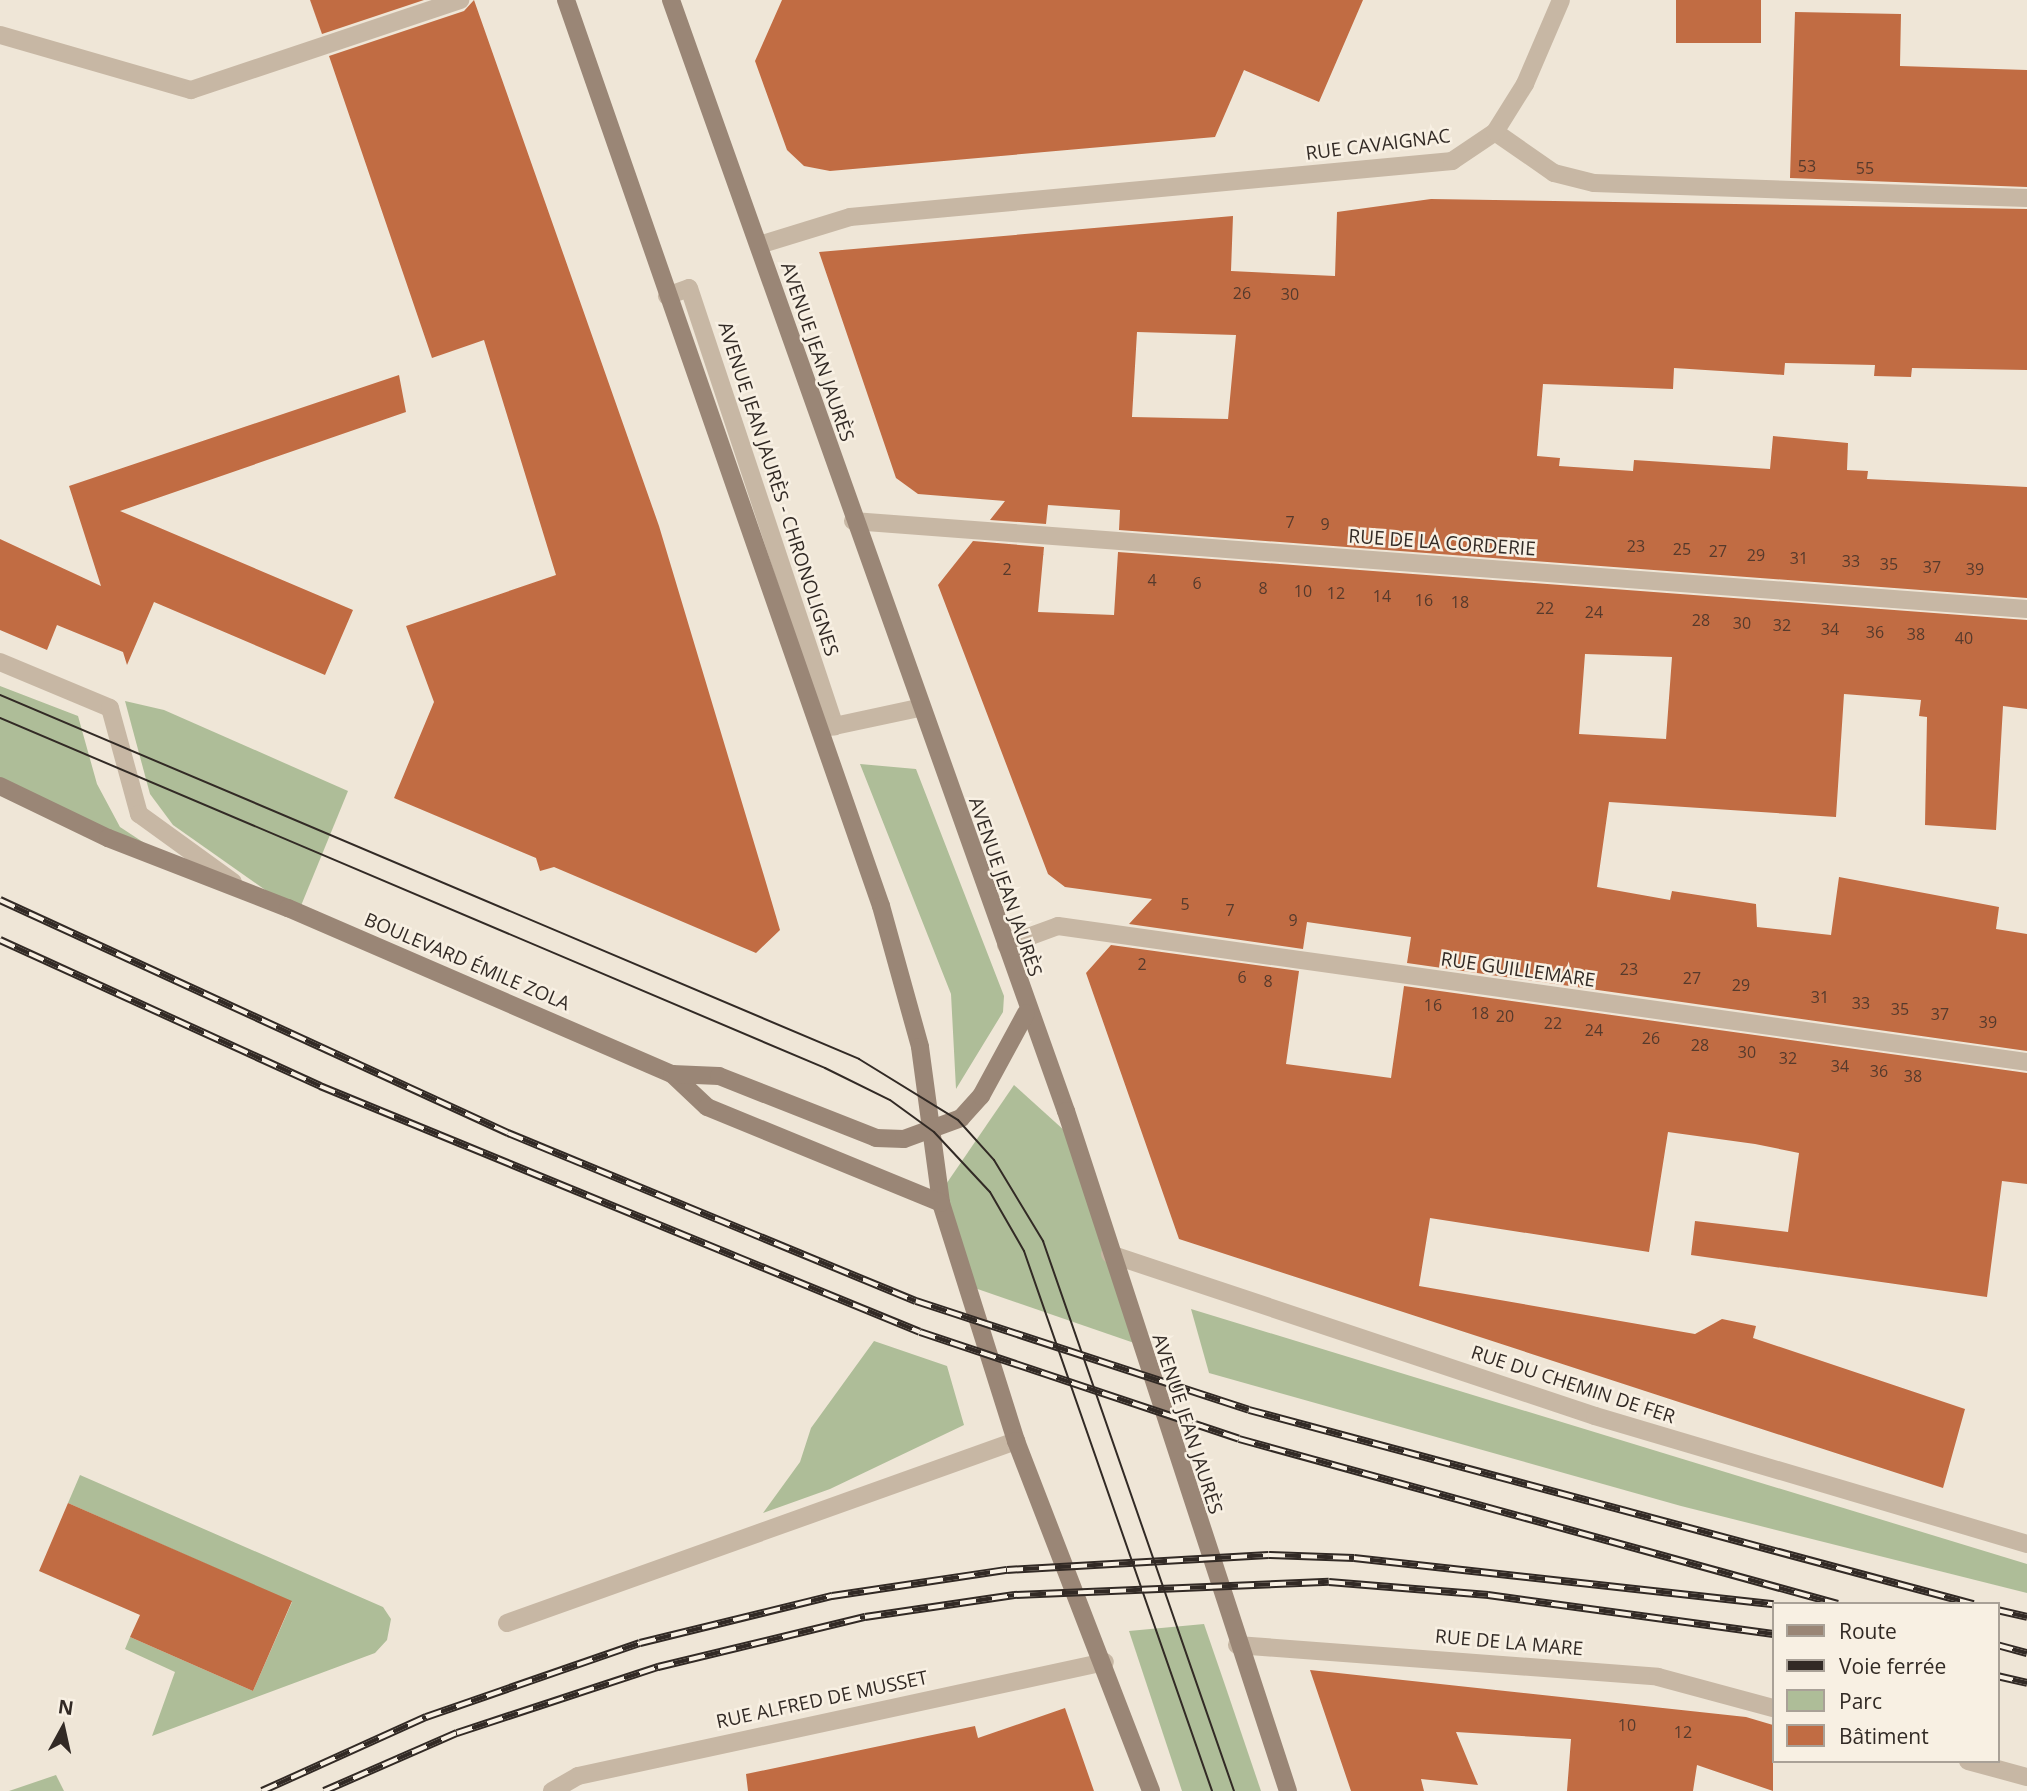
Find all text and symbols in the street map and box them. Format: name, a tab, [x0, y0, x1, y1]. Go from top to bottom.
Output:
street label: RUE CAVAIGNAC	[1304, 125, 1452, 165]
house number: 53	[1798, 156, 1816, 176]
house number: 55	[1856, 158, 1874, 178]
street label: AVENUE JEAN JAURÈS	[776, 259, 858, 445]
house number: 26	[1233, 283, 1251, 303]
house number: 30	[1281, 284, 1299, 304]
street label: AVENUE JEAN JAURÈS - CHRONOLIGNES	[713, 319, 843, 659]
house number: 7	[1285, 512, 1295, 532]
house number: 9	[1320, 514, 1330, 534]
street label: RUE DE LA CORDERIE	[1348, 525, 1536, 561]
house number: 23	[1627, 536, 1645, 556]
house number: 25	[1673, 539, 1691, 559]
house number: 27	[1709, 541, 1727, 561]
house number: 29	[1747, 545, 1765, 565]
house number: 31	[1790, 548, 1808, 568]
house number: 33	[1842, 551, 1860, 571]
house number: 35	[1880, 554, 1898, 574]
house number: 37	[1923, 557, 1941, 577]
house number: 2	[1002, 559, 1012, 579]
house number: 39	[1966, 559, 1984, 579]
house number: 4	[1147, 570, 1157, 590]
house number: 6	[1192, 573, 1202, 593]
house number: 8	[1258, 578, 1268, 598]
house number: 10	[1294, 581, 1312, 601]
house number: 12	[1327, 583, 1345, 603]
house number: 14	[1373, 586, 1391, 606]
house number: 16	[1415, 590, 1433, 610]
house number: 18	[1451, 592, 1469, 612]
house number: 22	[1536, 598, 1554, 618]
house number: 24	[1585, 602, 1603, 622]
house number: 28	[1692, 610, 1710, 630]
house number: 30	[1733, 613, 1751, 633]
house number: 32	[1773, 615, 1791, 635]
house number: 34	[1821, 619, 1839, 639]
house number: 36	[1866, 622, 1884, 642]
house number: 38	[1907, 624, 1925, 644]
house number: 40	[1955, 628, 1973, 648]
street label: AVENUE JEAN JAURÈS	[964, 794, 1046, 980]
house number: 5	[1180, 894, 1190, 914]
house number: 7	[1225, 900, 1235, 920]
street label: BOULEVARD ÉMILE ZOLA	[361, 908, 573, 1016]
house number: 9	[1288, 910, 1298, 930]
street label: RUE GUILLEMARE	[1439, 948, 1597, 992]
house number: 2	[1137, 954, 1147, 974]
house number: 23	[1620, 959, 1638, 979]
house number: 6	[1237, 967, 1247, 987]
house number: 27	[1683, 968, 1701, 988]
house number: 8	[1263, 971, 1273, 991]
house number: 29	[1732, 975, 1750, 995]
house number: 31	[1811, 987, 1829, 1007]
house number: 33	[1852, 993, 1870, 1013]
house number: 16	[1424, 995, 1442, 1015]
house number: 35	[1891, 999, 1909, 1019]
house number: 18	[1471, 1003, 1489, 1023]
house number: 37	[1931, 1004, 1949, 1024]
house number: 20	[1496, 1006, 1514, 1026]
house number: 39	[1979, 1012, 1997, 1032]
house number: 22	[1544, 1013, 1562, 1033]
house number: 24	[1585, 1020, 1603, 1040]
house number: 26	[1642, 1028, 1660, 1048]
house number: 28	[1691, 1035, 1709, 1055]
house number: 30	[1738, 1042, 1756, 1062]
house number: 32	[1779, 1048, 1797, 1068]
house number: 34	[1831, 1056, 1849, 1076]
house number: 36	[1870, 1061, 1888, 1081]
house number: 38	[1904, 1066, 1922, 1086]
street label: AVENUE JEAN JAURÈS	[1147, 1331, 1227, 1517]
street label: RUE DU CHEMIN DE FER	[1468, 1341, 1678, 1429]
legend	[1772, 1602, 1999, 1763]
text: Route	[1839, 1617, 1897, 1645]
street label: RUE DE LA MARE	[1434, 1625, 1584, 1661]
text: Voie ferrée	[1839, 1652, 1946, 1680]
street label: RUE ALFRED DE MUSSET	[714, 1666, 930, 1734]
text: Parc	[1839, 1687, 1882, 1715]
north arrow	[28, 1693, 98, 1763]
text: N	[56, 1693, 75, 1721]
house number: 10	[1618, 1715, 1636, 1735]
house number: 12	[1674, 1722, 1692, 1742]
text: Bâtiment	[1839, 1722, 1929, 1750]

